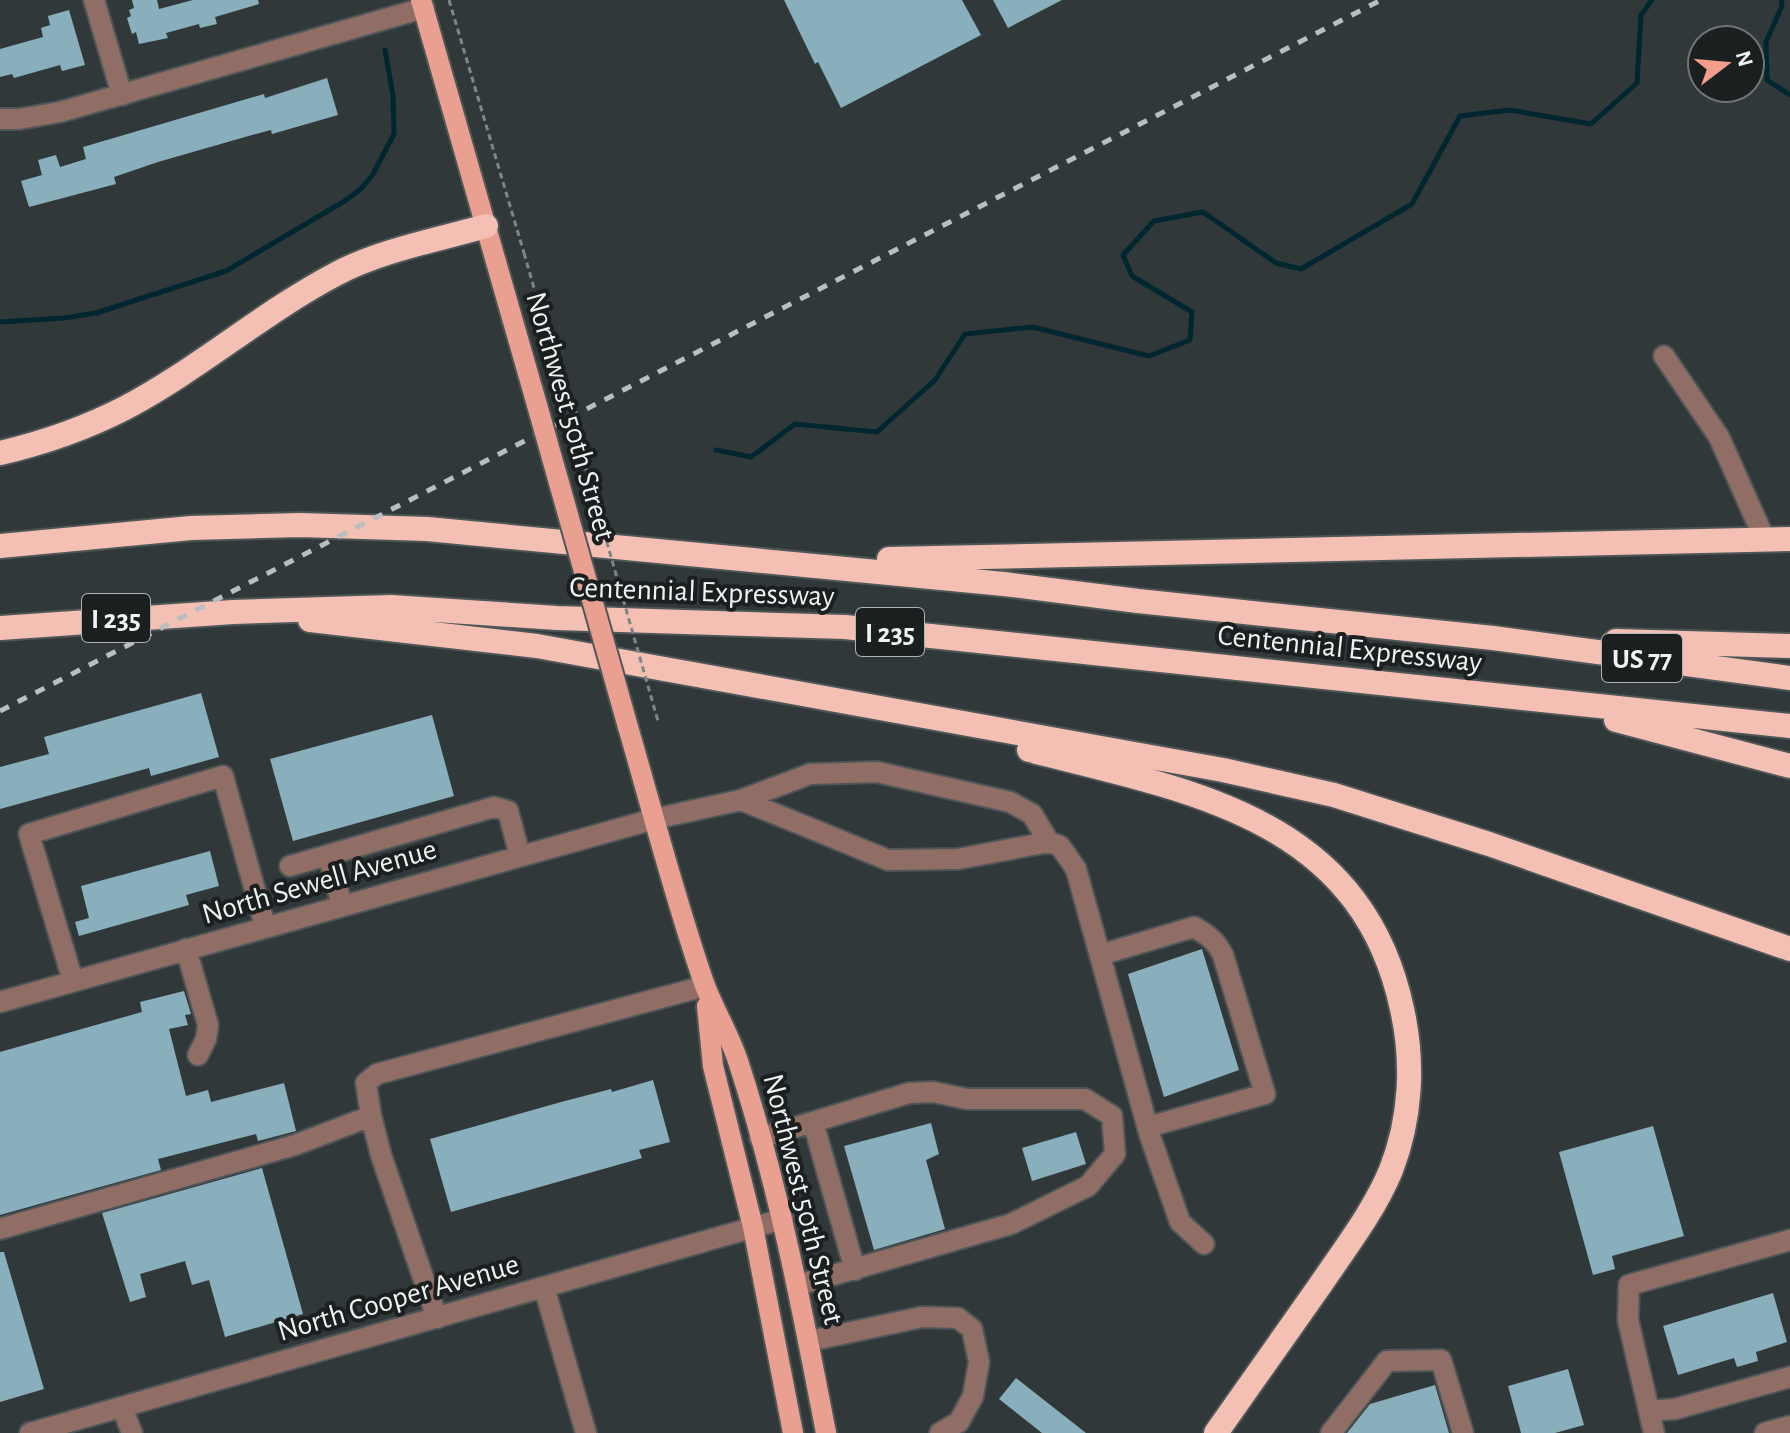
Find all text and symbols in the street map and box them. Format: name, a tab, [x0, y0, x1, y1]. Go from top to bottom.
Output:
north arrow	[1686, 24, 1766, 104]
text: N	[1732, 48, 1757, 69]
street label: Northwest 50th Street	[520, 289, 620, 544]
street label: Centennial Expressway	[569, 572, 835, 612]
road number: I 235	[82, 594, 150, 642]
road number: I 235	[856, 608, 924, 656]
street label: Centennial Expressway	[1216, 620, 1484, 678]
road number: US 77	[1602, 634, 1682, 682]
street label: North Sewell Avenue	[199, 834, 440, 930]
street label: Northwest 50th Street	[757, 1071, 849, 1328]
street label: North Cooper Avenue	[274, 1249, 522, 1347]

